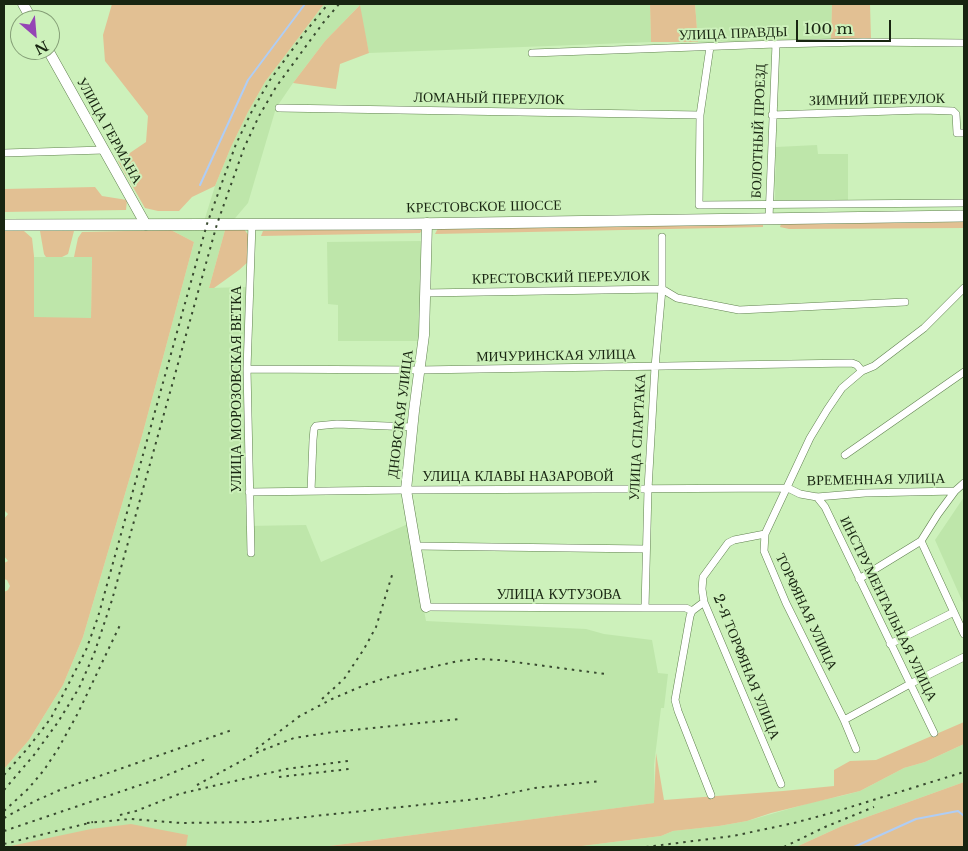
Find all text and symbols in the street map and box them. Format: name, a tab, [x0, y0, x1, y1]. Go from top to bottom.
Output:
north arrow	[10, 10, 60, 60]
scale bar	[798, 10, 893, 42]
text: 100 m	[804, 19, 853, 38]
street label: УЛИЦА ПРАВДЫ	[678, 24, 788, 44]
text: N	[31, 36, 51, 58]
street label: БОЛОТНЫЙ ПРОЕЗД	[748, 63, 770, 199]
street label: УЛИЦА ГЕРМАНА	[73, 75, 145, 187]
street label: ЛОМАНЫЙ ПЕРЕУЛОК	[413, 89, 565, 109]
street label: ЗИМНИЙ ПЕРЕУЛОК	[809, 90, 945, 110]
street label: КРЕСТОВСКОЕ ШОССЕ	[406, 197, 562, 217]
street label: КРЕСТОВСКИЙ ПЕРЕУЛОК	[472, 268, 650, 288]
street label: УЛИЦА МОРОЗОВСКАЯ ВЕТКА	[229, 285, 245, 493]
street label: МИЧУРИНСКАЯ УЛИЦА	[476, 346, 636, 366]
street label: ДНОВСКАЯ УЛИЦА	[385, 349, 417, 479]
street label: УЛИЦА СПАРТАКА	[626, 373, 650, 501]
street label: УЛИЦА КЛАВЫ НАЗАРОВОЙ	[422, 469, 614, 485]
street label: ВРЕМЕННАЯ УЛИЦА	[807, 470, 945, 490]
street label: ИНСТРУМЕНТАЛЬНАЯ УЛИЦА	[836, 514, 940, 704]
street label: ТОРФЯНАЯ УЛИЦА	[772, 551, 840, 673]
street label: УЛИЦА КУТУЗОВА	[496, 587, 622, 603]
street label: 2-Я ТОРФЯНАЯ УЛИЦА	[709, 592, 783, 742]

